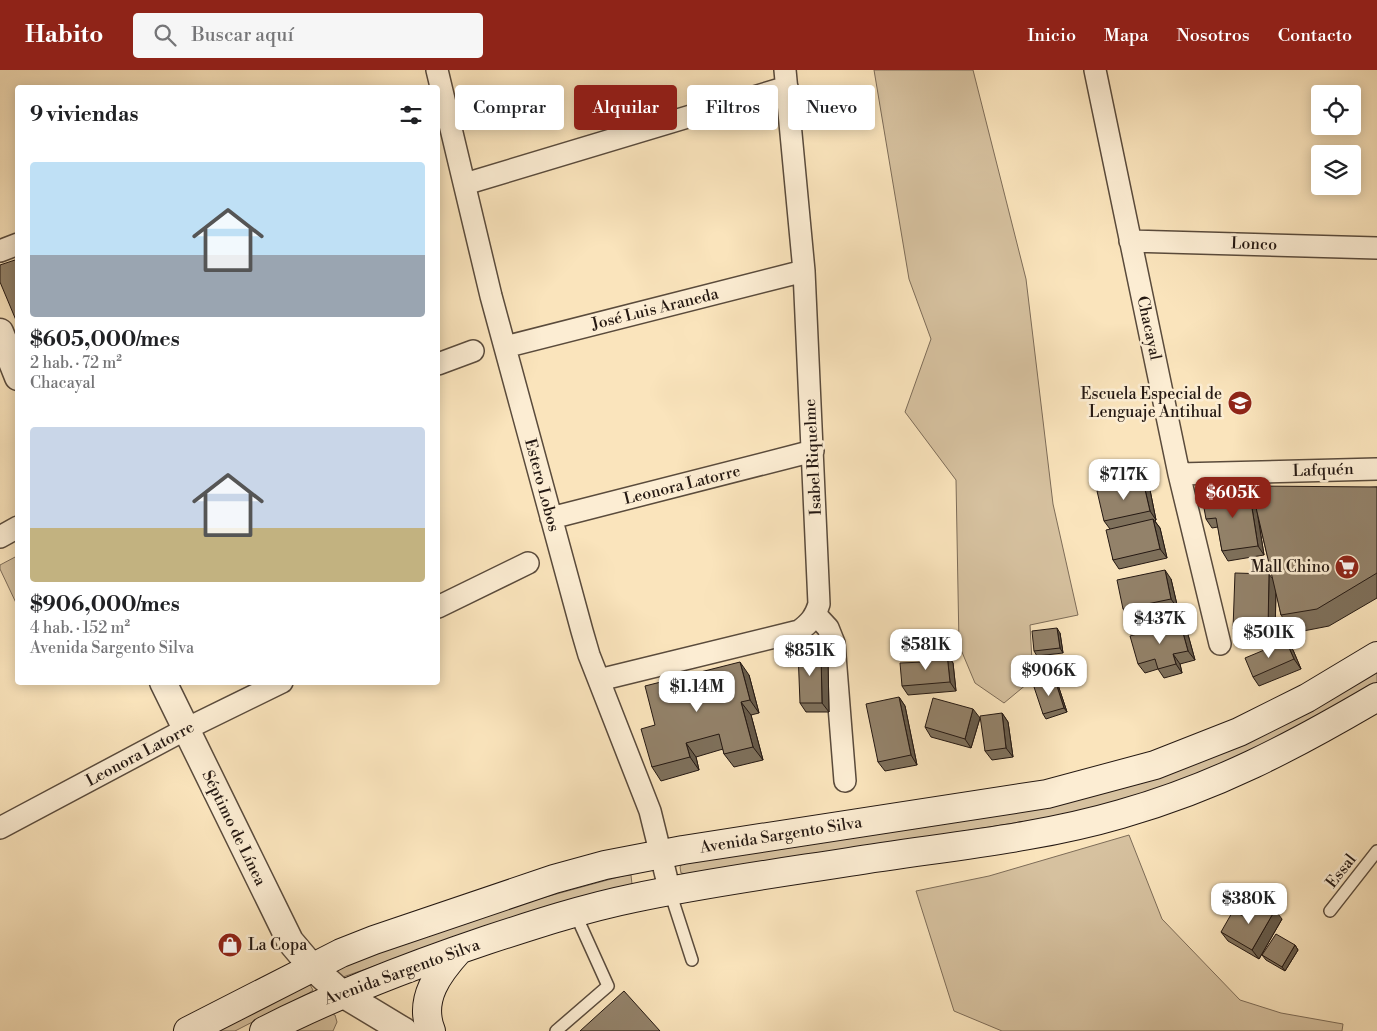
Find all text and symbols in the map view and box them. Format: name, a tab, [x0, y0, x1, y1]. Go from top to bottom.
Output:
search box	[133, 13, 483, 58]
text: Habito	[25, 20, 103, 50]
icon: search	[151, 21, 179, 49]
text: Buscar aquí	[191, 23, 294, 47]
text: Inicio	[1027, 24, 1076, 47]
text: Mapa	[1104, 24, 1149, 47]
text: Nosotros	[1177, 24, 1250, 47]
text: Contacto	[1278, 24, 1352, 47]
chip: Comprar	[455, 85, 564, 130]
chip: Alquilar	[574, 85, 677, 130]
chip: Filtros	[687, 85, 778, 130]
chip: Nuevo	[788, 85, 875, 130]
map controls	[1311, 85, 1361, 195]
button: locate	[1311, 85, 1361, 135]
icon: filters	[397, 101, 425, 129]
text: 9 viviendas	[30, 102, 138, 128]
button: layers	[1311, 145, 1361, 195]
icon: home	[183, 195, 273, 285]
street label: Lonco	[1231, 233, 1277, 255]
street label: José Luis Araneda	[588, 283, 721, 335]
street label: Chacayal	[1132, 294, 1166, 362]
text: $605,000/mes	[30, 327, 180, 353]
text: 2 hab. · 72 m²	[30, 353, 122, 373]
text: Chacayal	[30, 373, 95, 393]
place label: Escuela Especial de Lenguaje Antihual	[1080, 384, 1222, 422]
school or university icon: Escuela Especial de Lenguaje Antihual	[1227, 390, 1253, 416]
street label: Isabel Riquelme	[800, 398, 826, 516]
street label: Estero Lobos	[520, 436, 564, 534]
pin: $717K	[1089, 458, 1159, 501]
street label: Lafquén	[1292, 459, 1354, 481]
icon: home	[183, 460, 273, 550]
street label: Leonora Latorre	[622, 461, 742, 509]
text: $717K	[1100, 465, 1148, 485]
pin: $605K	[1198, 476, 1268, 519]
text: $605K	[1206, 483, 1260, 503]
supermarket icon: Mall Chino	[1334, 554, 1360, 580]
place label: Mall Chino	[1251, 557, 1330, 577]
text: $906,000/mes	[30, 592, 180, 618]
pin: $437K	[1125, 602, 1195, 645]
text: $437K	[1134, 609, 1186, 629]
pin: $501K	[1234, 616, 1304, 659]
text: 4 hab. · 152 m²	[30, 618, 130, 638]
text: $501K	[1243, 623, 1295, 643]
pin: $581K	[891, 628, 961, 671]
pin: $851K	[775, 634, 845, 677]
text: $581K	[901, 635, 951, 655]
text: Avenida Sargento Silva	[30, 638, 194, 658]
text: $851K	[785, 641, 835, 661]
pin: $906K	[1014, 654, 1084, 697]
text: $906K	[1022, 661, 1076, 681]
pin: $1.14M	[656, 670, 738, 713]
text: $1.14M	[670, 677, 724, 697]
street label: Leonora Latorre	[82, 717, 198, 791]
street label: Séptimo de Línea	[197, 767, 271, 890]
street label: Avenida Sargento Silva	[697, 812, 865, 858]
street label: Essal	[1321, 850, 1361, 892]
pin: $380K	[1214, 882, 1284, 925]
text: $380K	[1222, 889, 1276, 909]
shop icon: La Copa	[217, 932, 243, 958]
street label: Avenida Sargento Silva	[321, 934, 483, 1010]
place label: La Copa	[248, 935, 308, 955]

